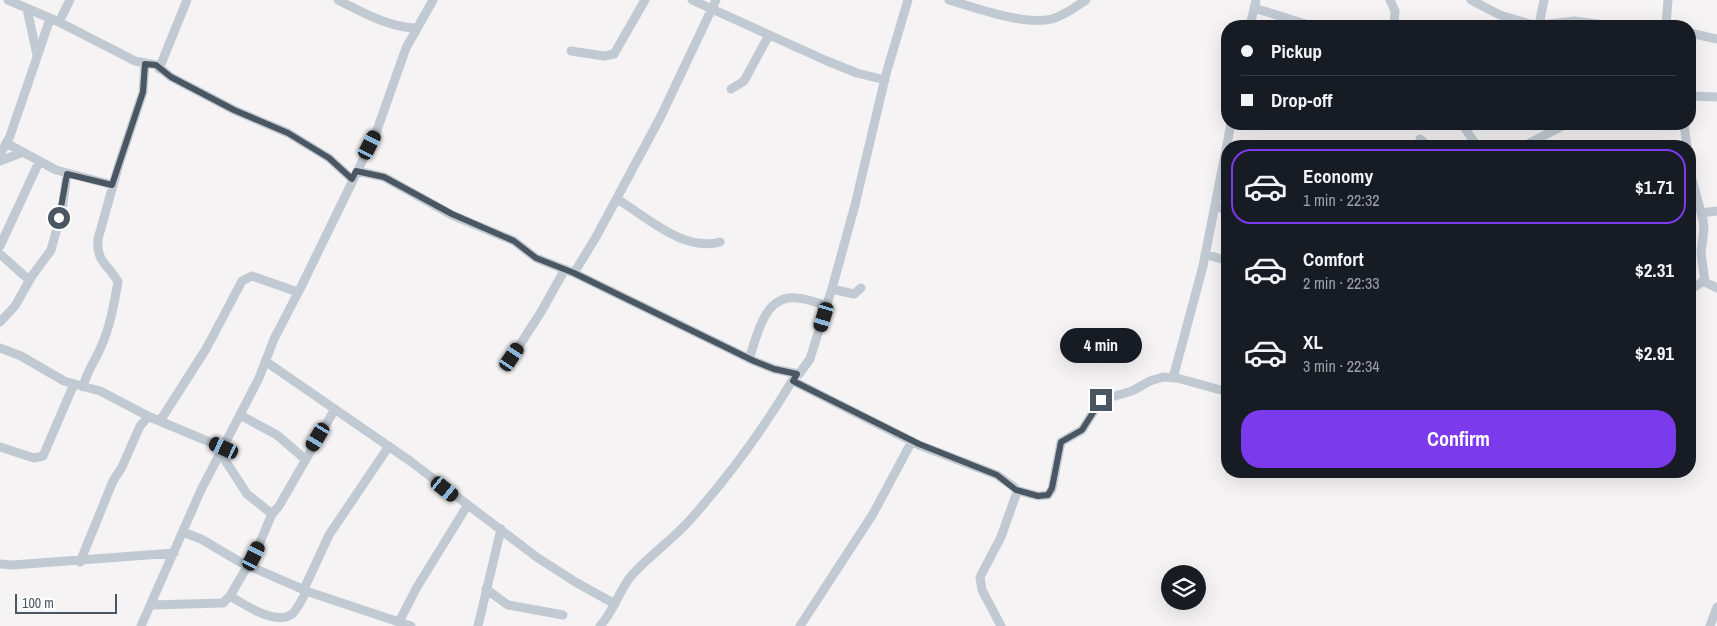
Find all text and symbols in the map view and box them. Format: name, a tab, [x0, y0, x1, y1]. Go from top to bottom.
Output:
text: Pickup	[1271, 38, 1322, 64]
text: Drop-off	[1271, 87, 1332, 113]
car	[356, 128, 383, 162]
text: Economy	[1303, 163, 1373, 189]
icon: car	[1243, 164, 1288, 209]
text: $1.71	[1635, 174, 1674, 200]
text: 1 min · 22:32	[1303, 189, 1380, 211]
route start	[48, 207, 70, 229]
text: Comfort	[1303, 246, 1364, 272]
icon: car	[1243, 247, 1288, 292]
text: $2.31	[1635, 257, 1674, 283]
text: 2 min · 22:33	[1303, 272, 1380, 294]
car	[812, 300, 835, 334]
callout: 4 min	[1060, 328, 1142, 362]
text: XL	[1303, 329, 1323, 355]
icon: car	[1243, 330, 1288, 375]
text: 4 min	[1084, 334, 1118, 356]
car	[497, 340, 526, 374]
text: $2.91	[1635, 340, 1674, 366]
text: 3 min · 22:34	[1303, 355, 1380, 377]
route end	[1090, 389, 1112, 411]
button: Confirm	[1241, 410, 1676, 468]
car	[303, 420, 332, 454]
car	[207, 435, 240, 461]
car	[428, 474, 461, 504]
car	[240, 539, 267, 573]
map controls	[1161, 565, 1206, 610]
button: layers	[1161, 565, 1206, 610]
scale bar	[15, 591, 118, 614]
text: 100 m	[22, 594, 54, 612]

